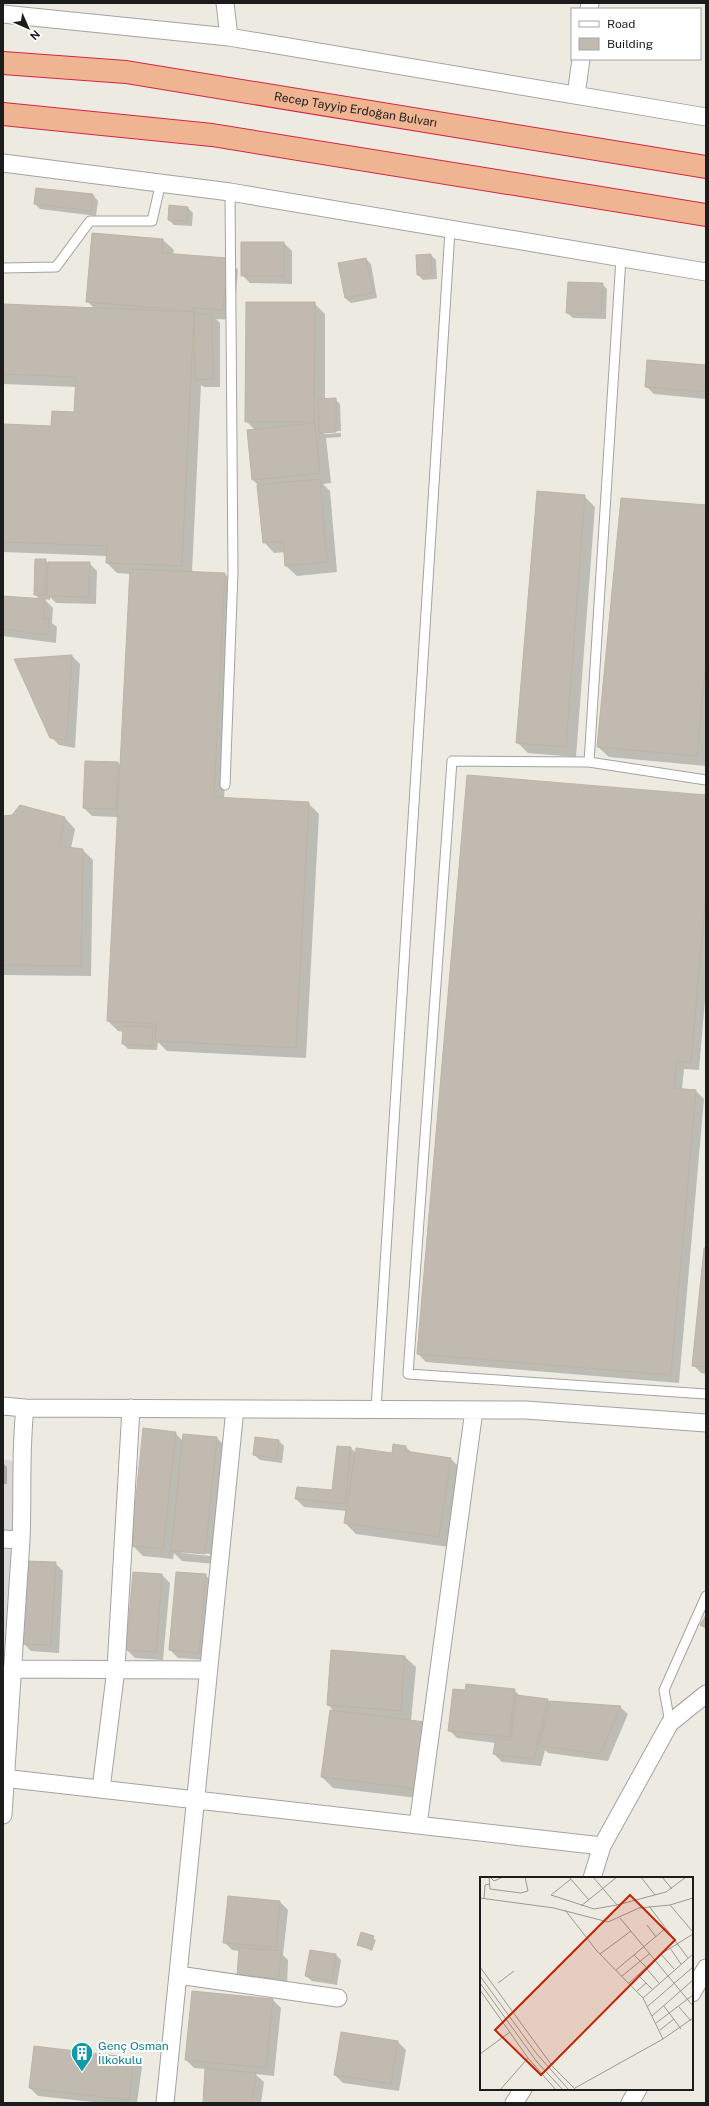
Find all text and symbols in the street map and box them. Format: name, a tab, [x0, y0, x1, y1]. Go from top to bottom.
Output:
north arrow	[8, 8, 48, 48]
legend	[571, 8, 701, 60]
text: Road	[607, 17, 635, 31]
text: N	[28, 28, 42, 42]
text: Building	[607, 37, 653, 51]
street label: Recep Tayyip Erdoğan Bulvarı	[273, 89, 438, 130]
inset map	[480, 1877, 693, 2090]
place label: Genç Osman İlkokulu	[98, 2039, 169, 2067]
building icon: Genç Osman İlkokulu	[69, 2040, 95, 2073]

